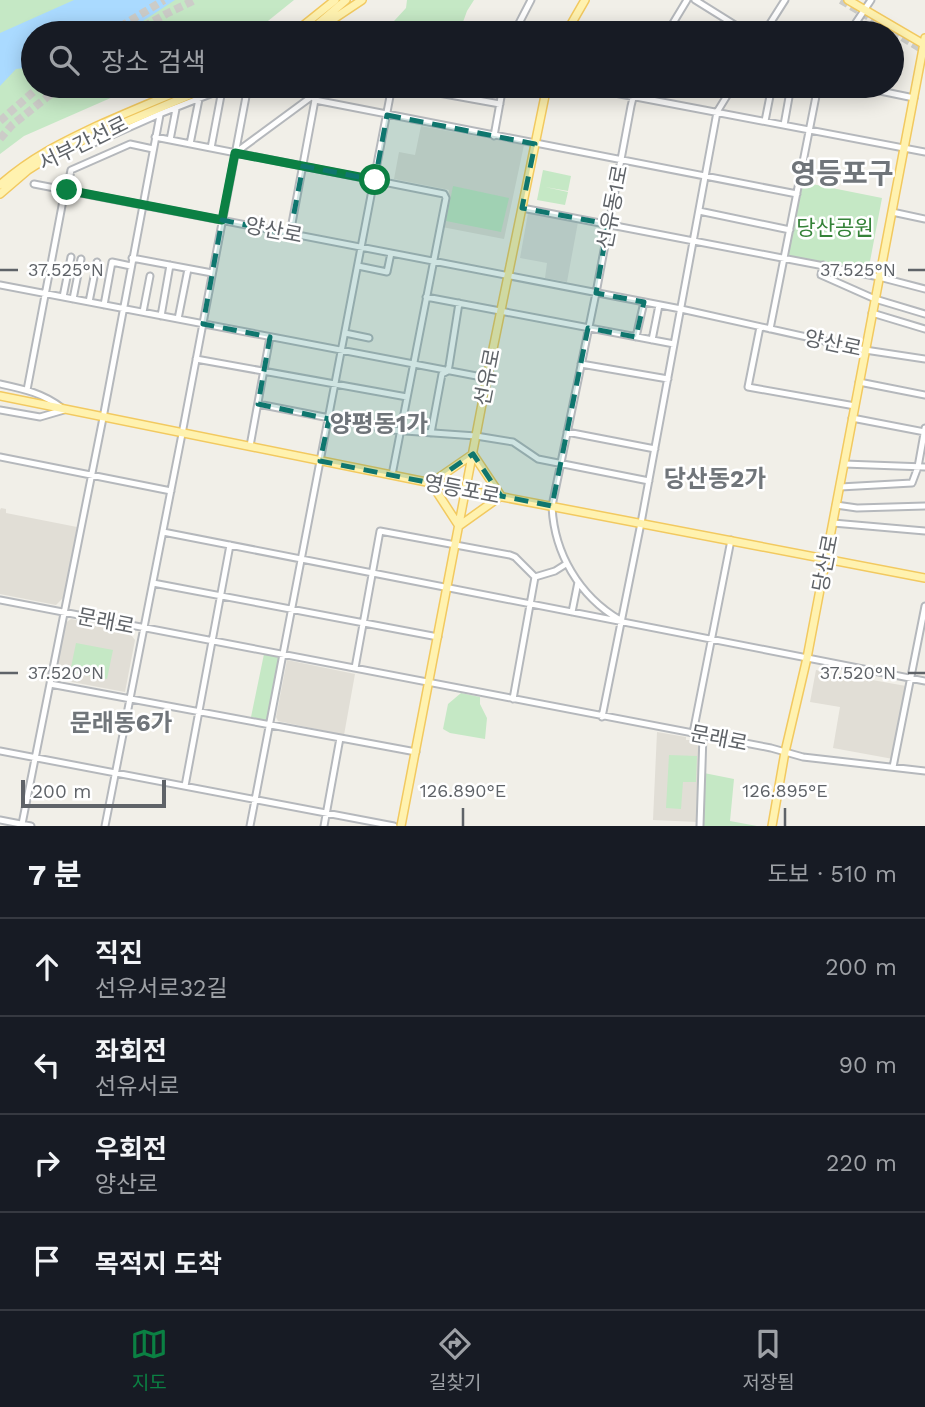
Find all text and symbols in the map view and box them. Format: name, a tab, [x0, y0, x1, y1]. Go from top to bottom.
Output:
search box	[21, 21, 904, 98]
icon: search	[45, 41, 83, 79]
text: 장소 검색	[101, 47, 206, 77]
street label: 서부간선로	[34, 111, 132, 175]
district label: 영등포구	[790, 157, 894, 190]
street label: 선유동1로	[592, 163, 632, 251]
route start	[359, 164, 390, 195]
route end	[51, 174, 82, 205]
street label: 양산로	[243, 212, 305, 248]
park label: 당산공원	[796, 215, 874, 240]
text: 37.525°N	[28, 259, 104, 280]
text: 37.525°N	[820, 259, 896, 280]
street label: 양산로	[802, 325, 864, 361]
street label: 선유로	[469, 346, 505, 408]
district label: 양평동1가	[330, 410, 428, 438]
district label: 당산동2가	[664, 465, 766, 493]
street label: 영등포로	[422, 469, 502, 509]
street label: 당산로	[807, 532, 843, 594]
street label: 문래로	[75, 603, 137, 639]
text: 37.520°N	[28, 662, 104, 683]
text: 37.520°N	[820, 662, 896, 683]
district label: 문래동6가	[69, 709, 173, 737]
street label: 문래로	[688, 720, 750, 756]
scale bar	[21, 777, 166, 809]
text: 200 m	[32, 780, 91, 803]
text: 126.890°E	[420, 780, 506, 801]
text: 126.895°E	[742, 780, 828, 801]
text: 7 분	[28, 857, 82, 892]
text: 도보 · 510 m	[767, 861, 897, 888]
text: 직진	[95, 938, 143, 968]
icon: ahead	[28, 948, 66, 986]
text: 200 m	[825, 954, 897, 981]
text: 선유서로32길	[95, 975, 228, 1002]
text: 좌회전	[95, 1036, 167, 1066]
icon: left	[28, 1046, 66, 1084]
text: 90 m	[839, 1052, 897, 1079]
text: 선유서로	[95, 1073, 180, 1100]
text: 우회전	[95, 1134, 167, 1164]
icon: right	[28, 1144, 66, 1182]
text: 220 m	[826, 1150, 897, 1177]
text: 양산로	[95, 1171, 158, 1198]
icon: arrive	[28, 1242, 66, 1280]
text: 목적지 도착	[95, 1249, 222, 1279]
tab: 지도	[130, 1325, 168, 1394]
tab: 길찾기	[429, 1325, 481, 1394]
tab: 저장됨	[742, 1325, 795, 1394]

